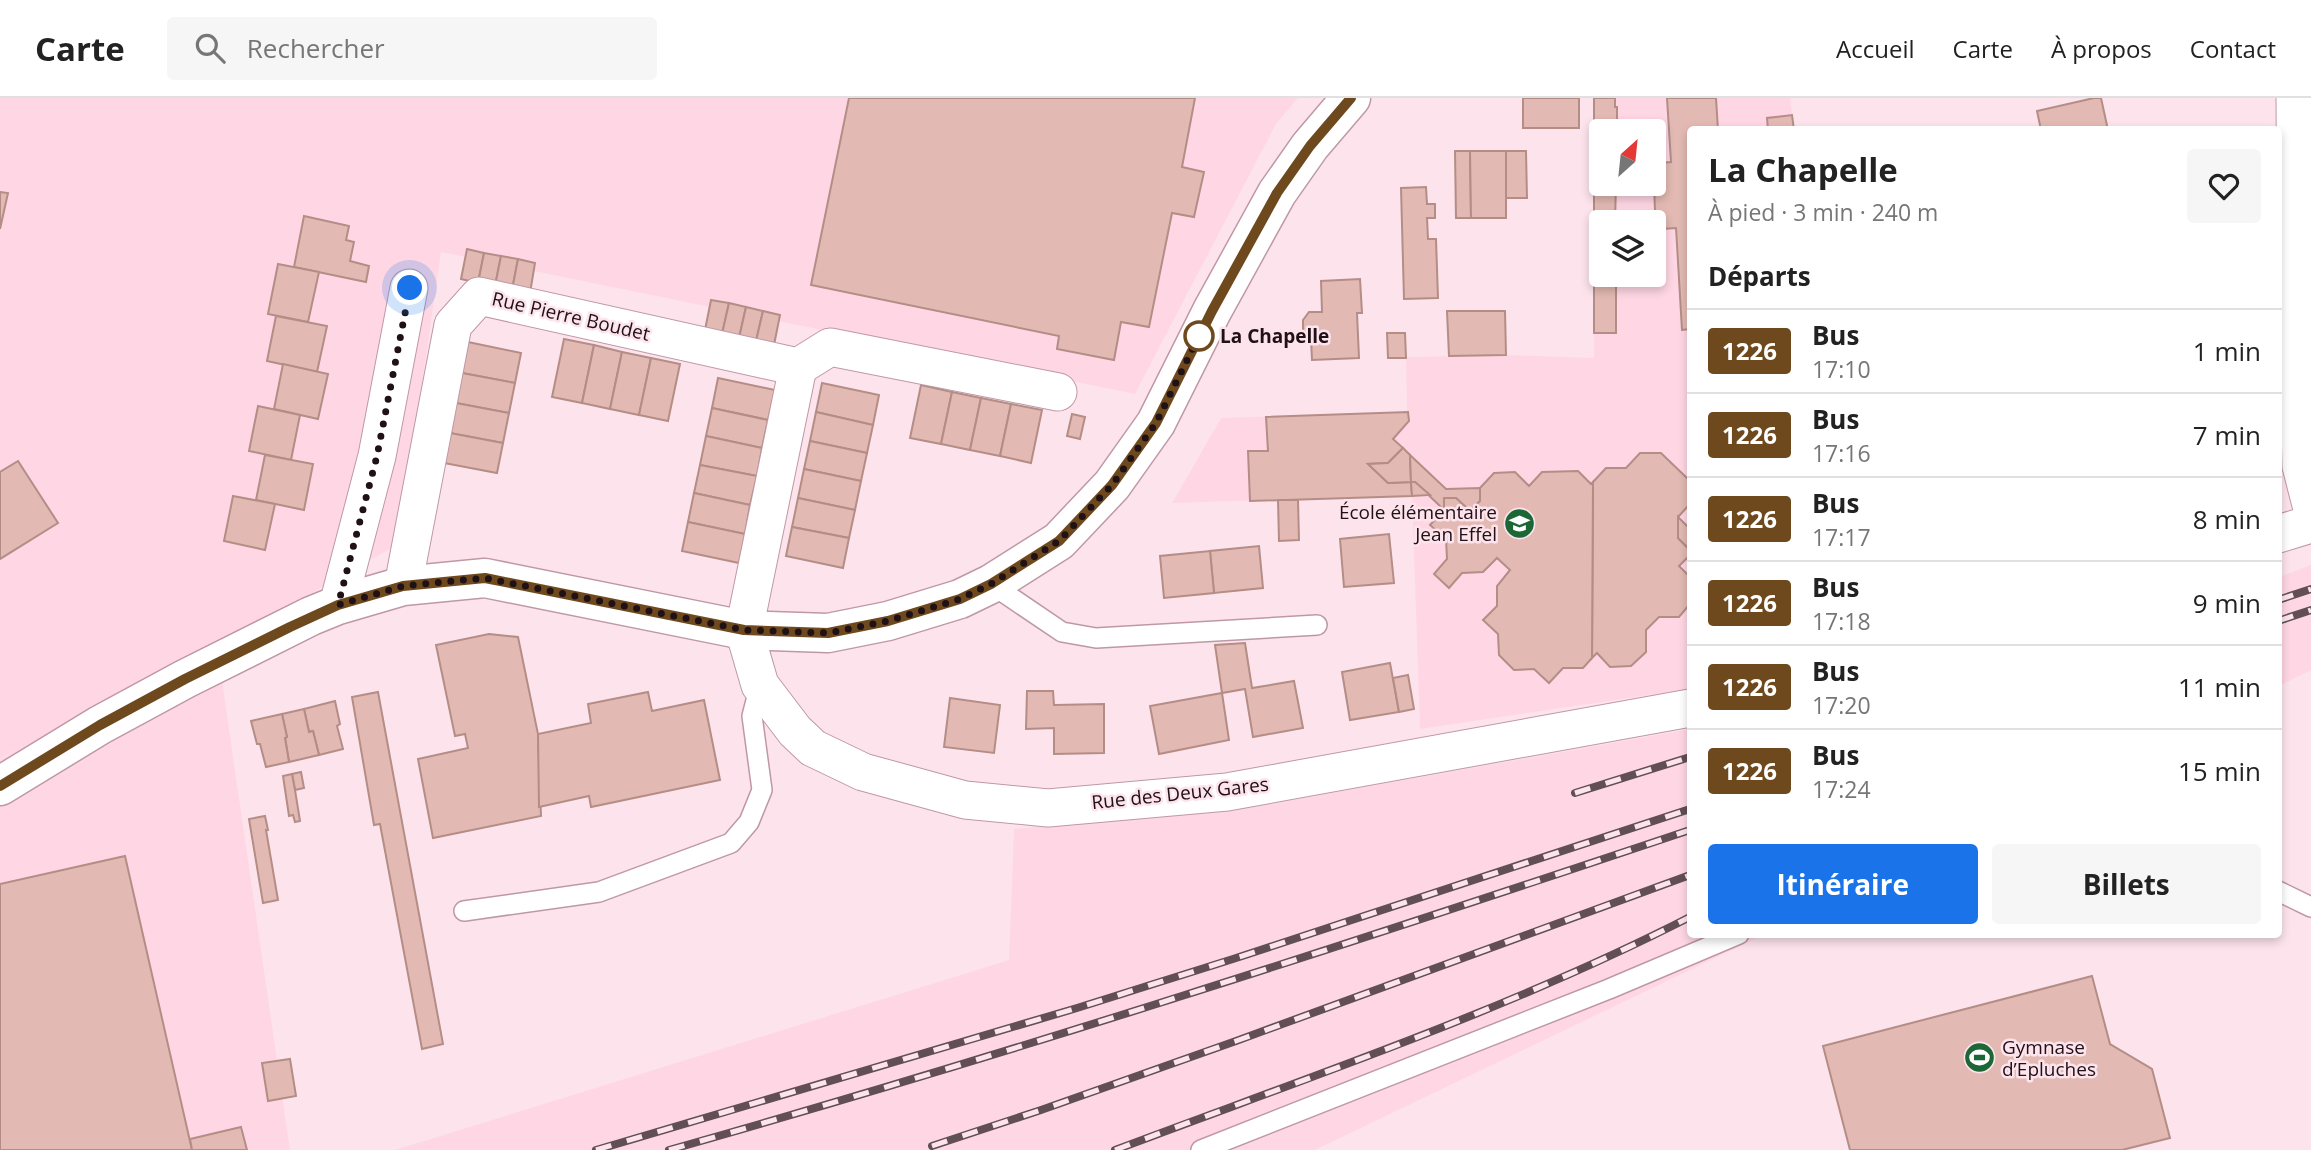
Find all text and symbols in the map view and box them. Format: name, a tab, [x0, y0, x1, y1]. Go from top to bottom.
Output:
search box	[167, 17, 657, 80]
text: Carte	[35, 26, 125, 71]
icon: search	[191, 29, 229, 67]
text: Rechercher	[247, 30, 385, 66]
text: Accueil	[1836, 32, 1915, 65]
text: Carte	[1953, 32, 2013, 65]
text: À propos	[2051, 32, 2152, 65]
text: Contact	[2190, 32, 2276, 65]
north arrow	[1589, 119, 1666, 196]
map controls	[1589, 119, 1666, 287]
text: La Chapelle	[1708, 147, 1898, 192]
button: heart	[2187, 149, 2261, 223]
text: À pied · 3 min · 240 m	[1708, 196, 1938, 228]
button: layers	[1589, 210, 1666, 287]
text: Départs	[1708, 258, 1811, 294]
your location	[392, 270, 427, 305]
street label: Rue Pierre Boudet	[489, 285, 653, 347]
text: Bus	[1812, 317, 1859, 353]
marker: La Chapelle	[1184, 321, 1214, 351]
place label: La Chapelle	[1220, 323, 1329, 349]
text: 1 min	[2193, 333, 2261, 369]
text: 1226	[1722, 334, 1777, 367]
text: 17:10	[1812, 353, 1871, 385]
text: Bus	[1812, 401, 1859, 437]
text: 7 min	[2193, 417, 2261, 453]
text: 1226	[1722, 418, 1777, 451]
text: 17:16	[1812, 437, 1871, 469]
text: Bus	[1812, 485, 1859, 521]
place label: École élémentaire Jean Effel	[1339, 499, 1497, 547]
text: 8 min	[2193, 501, 2261, 537]
text: 1226	[1722, 502, 1777, 535]
school or university icon: École élémentaire Jean Effel	[1503, 506, 1537, 540]
text: 17:17	[1812, 521, 1871, 553]
text: Bus	[1812, 569, 1859, 605]
text: 9 min	[2193, 585, 2261, 621]
text: 1226	[1722, 586, 1777, 619]
text: 17:18	[1812, 605, 1871, 637]
text: Bus	[1812, 653, 1859, 689]
text: 11 min	[2178, 669, 2261, 705]
text: 1226	[1722, 670, 1777, 703]
text: 17:20	[1812, 689, 1871, 721]
text: Bus	[1812, 737, 1859, 773]
text: 15 min	[2178, 753, 2261, 789]
text: 1226	[1722, 754, 1777, 787]
street label: Rue des Deux Gares	[1090, 771, 1270, 815]
text: 17:24	[1812, 773, 1871, 805]
button: Itinéraire	[1708, 844, 1978, 924]
button: Billets	[1992, 844, 2261, 924]
place label: Gymnase d’Epluches	[2002, 1034, 2096, 1082]
sports icon: Gymnase d’Epluches	[1962, 1041, 1996, 1075]

